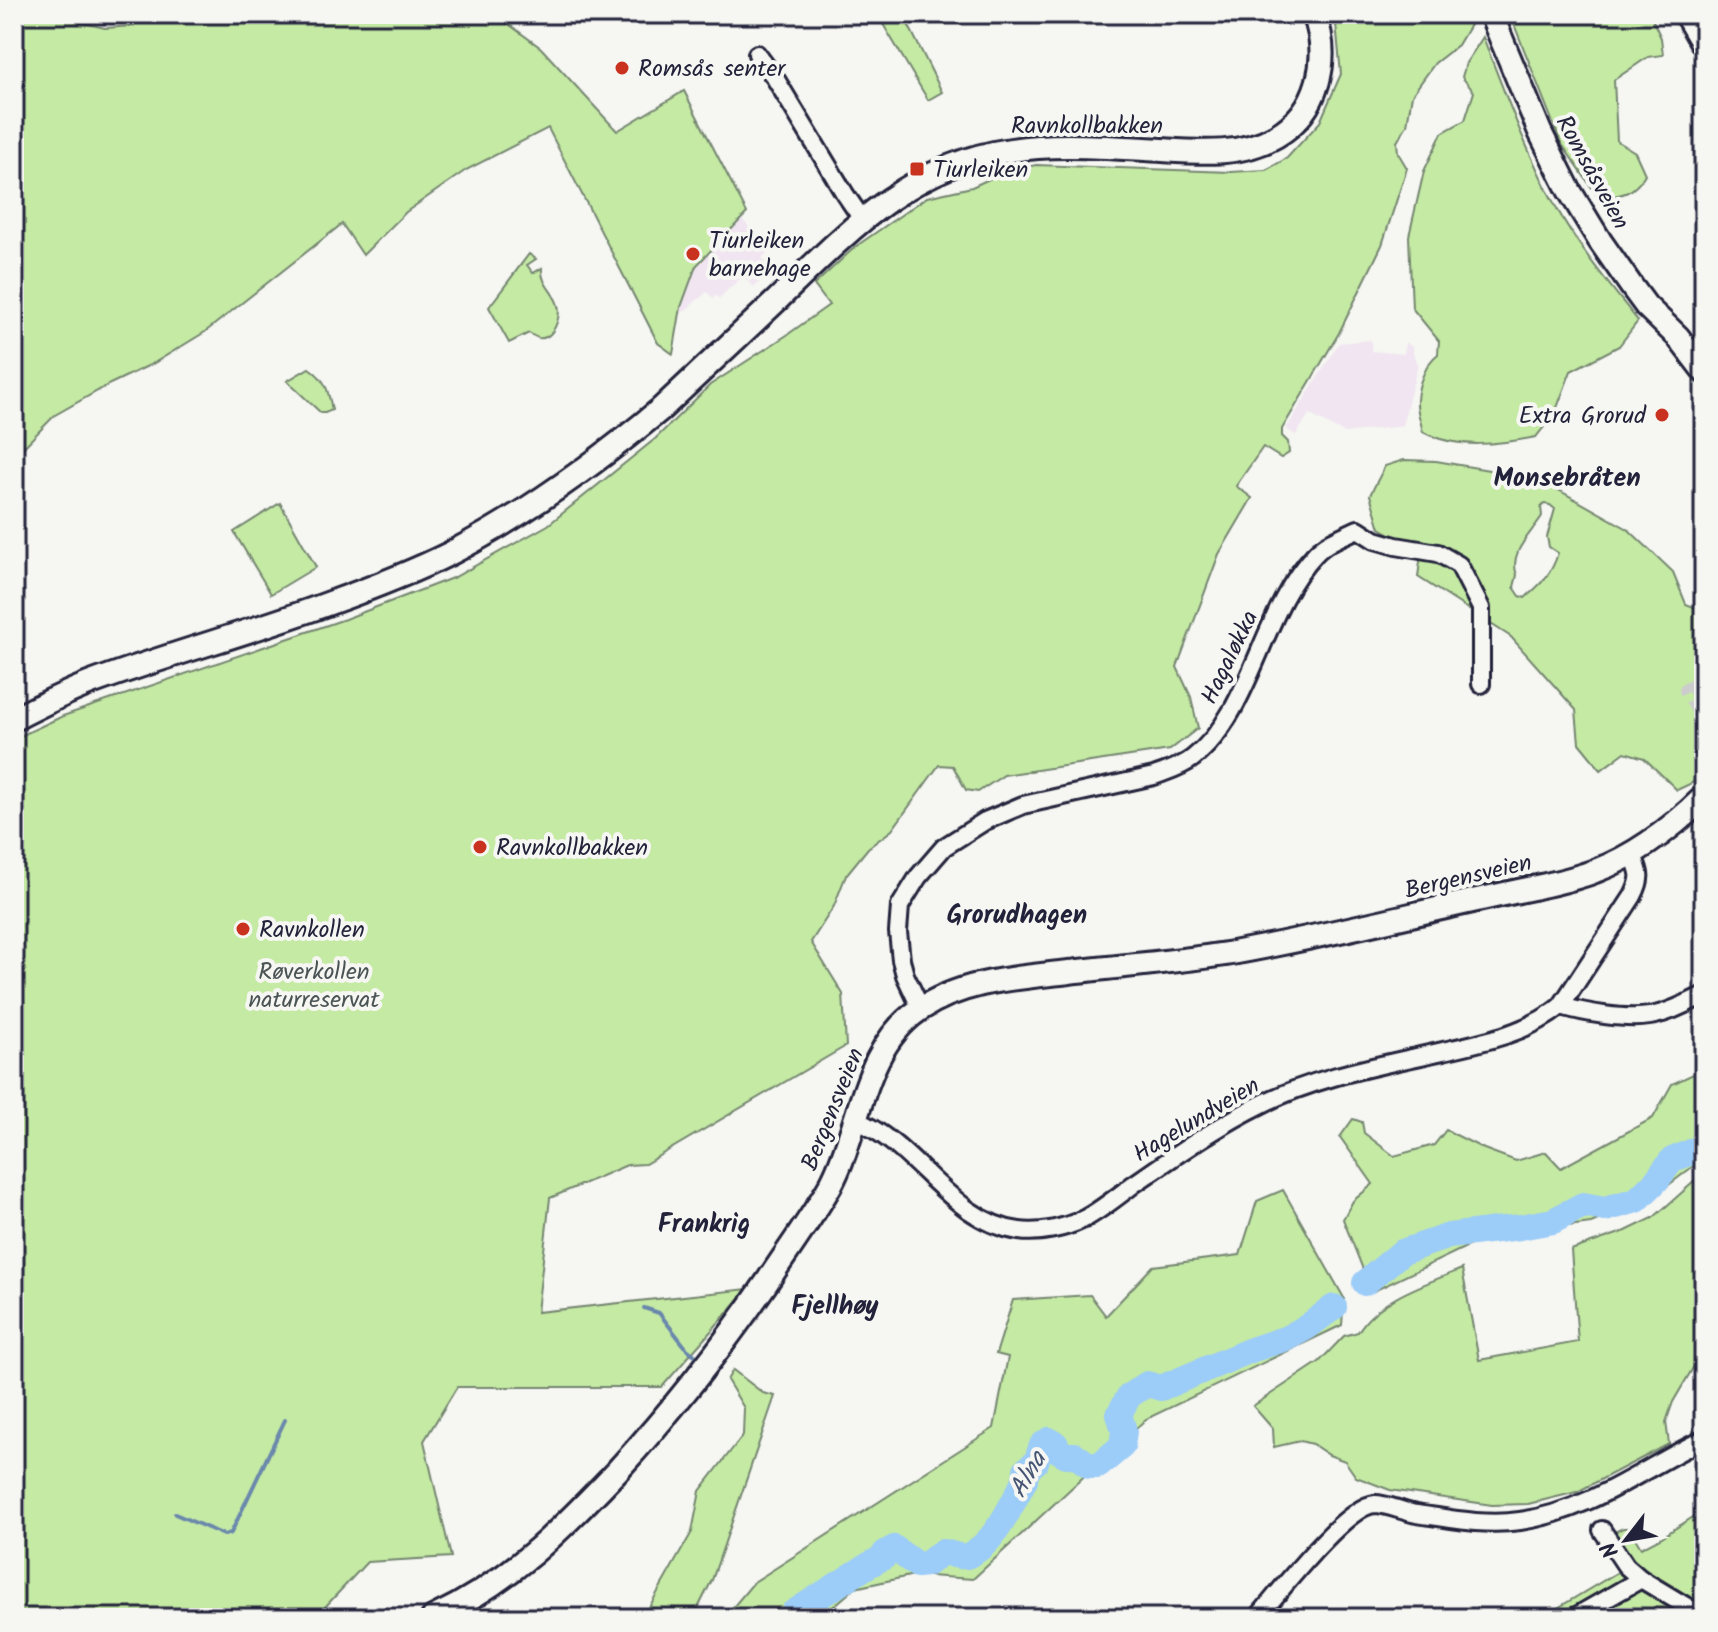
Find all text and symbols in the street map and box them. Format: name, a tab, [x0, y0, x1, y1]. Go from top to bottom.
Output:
place label: Romsås senter	[638, 50, 787, 89]
marker: Romsås senter	[613, 59, 631, 77]
street label: Ravnkollbakken	[1011, 107, 1163, 146]
street label: Romsåsveien	[1544, 108, 1639, 237]
place label: Tiurleiken	[933, 151, 1028, 190]
marker: Tiurleiken	[908, 160, 926, 178]
place label: Tiurleiken barnehage	[709, 222, 811, 289]
marker: Tiurleiken barnehage	[684, 245, 702, 263]
place label: Extra Grorud	[1519, 397, 1647, 436]
marker: Extra Grorud	[1653, 406, 1671, 424]
district label: Monsebråten	[1493, 458, 1641, 500]
street label: Hagaløkka	[1191, 604, 1270, 711]
place label: Ravnkollbakken	[496, 829, 648, 868]
marker: Ravnkollbakken	[471, 838, 489, 856]
street label: Bergensveien	[1401, 844, 1536, 911]
district label: Grorudhagen	[947, 895, 1087, 937]
place label: Ravnkollen	[259, 911, 365, 950]
marker: Ravnkollen	[234, 920, 252, 938]
park label: Røverkollen naturreservat	[248, 953, 380, 1020]
street label: Bergensveien	[791, 1042, 876, 1177]
street label: Hagelundveien	[1126, 1067, 1268, 1174]
district label: Frankrig	[658, 1204, 750, 1246]
district label: Fjellhøy	[791, 1286, 879, 1328]
water label: Alna	[998, 1442, 1060, 1506]
north arrow	[1586, 1500, 1666, 1580]
text: N	[1592, 1534, 1630, 1564]

